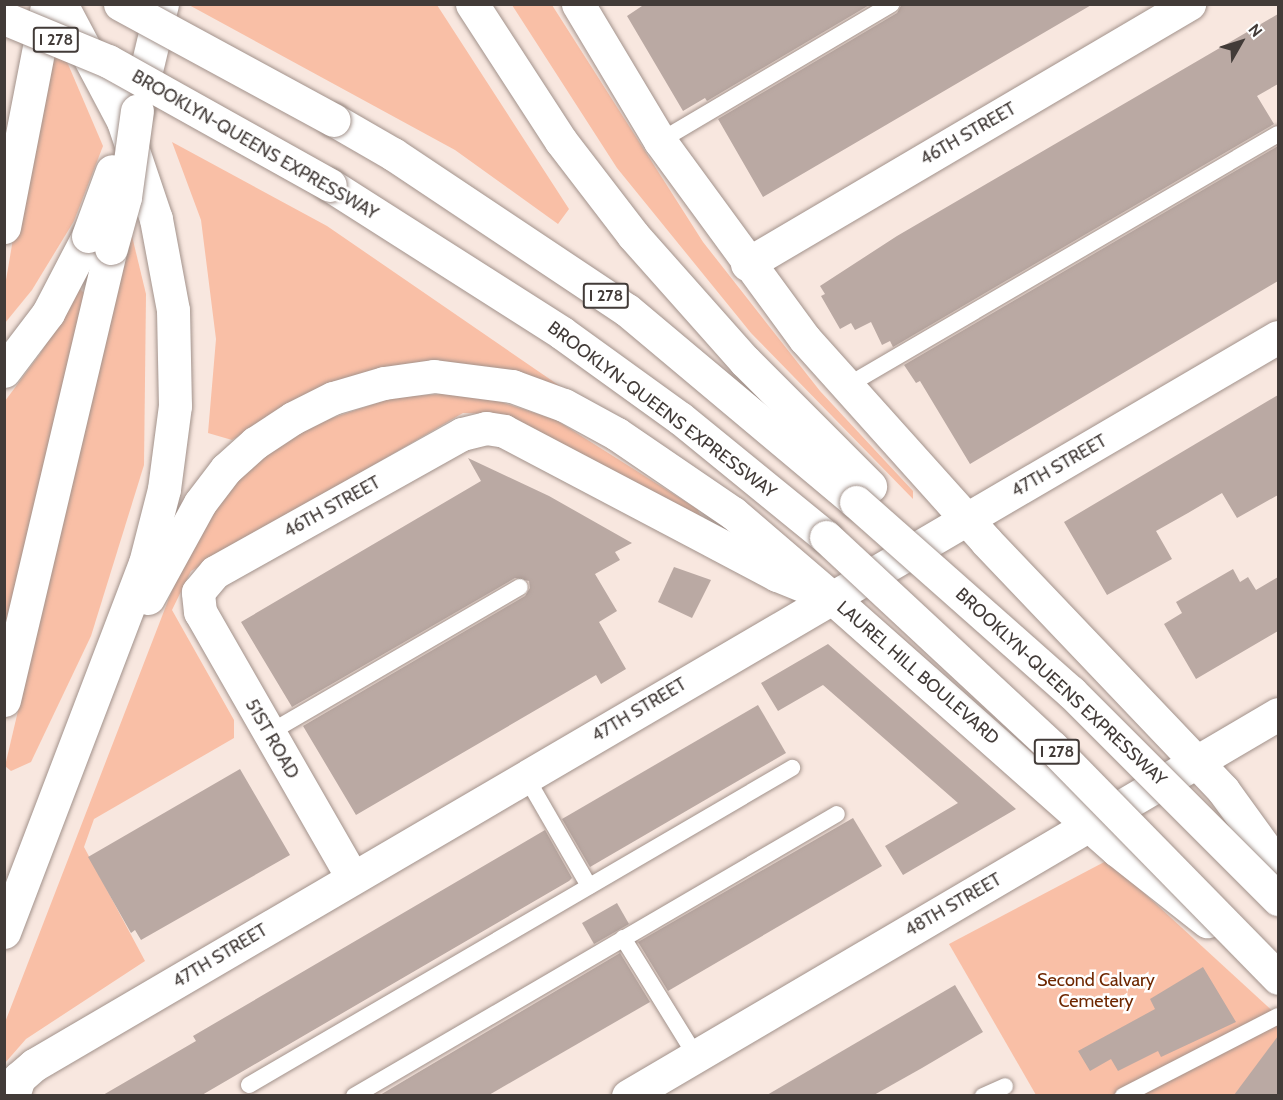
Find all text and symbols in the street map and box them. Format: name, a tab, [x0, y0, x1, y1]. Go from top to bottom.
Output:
north arrow	[1211, 12, 1271, 72]
text: N	[1244, 20, 1266, 41]
road number: I 278	[32, 27, 80, 53]
street label: BROOKLYN-QUEENS EXPRESSWAY	[128, 65, 382, 225]
street label: 46TH STREET	[916, 98, 1020, 170]
road number: I 278	[582, 283, 630, 309]
street label: BROOKLYN-QUEENS EXPRESSWAY	[543, 317, 781, 503]
street label: 47TH STREET	[1007, 430, 1111, 502]
street label: 46TH STREET	[280, 472, 384, 542]
street label: BROOKLYN-QUEENS EXPRESSWAY	[951, 583, 1171, 791]
street label: LAUREL HILL BOULEVARD	[832, 597, 1004, 749]
street label: 47TH STREET	[588, 673, 690, 747]
street label: 51ST ROAD	[241, 695, 303, 783]
road number: I 278	[1033, 739, 1081, 765]
street label: 48TH STREET	[901, 869, 1005, 941]
street label: 47TH STREET	[169, 919, 271, 993]
park label: Second Calvary Cemetery	[1037, 970, 1155, 1012]

